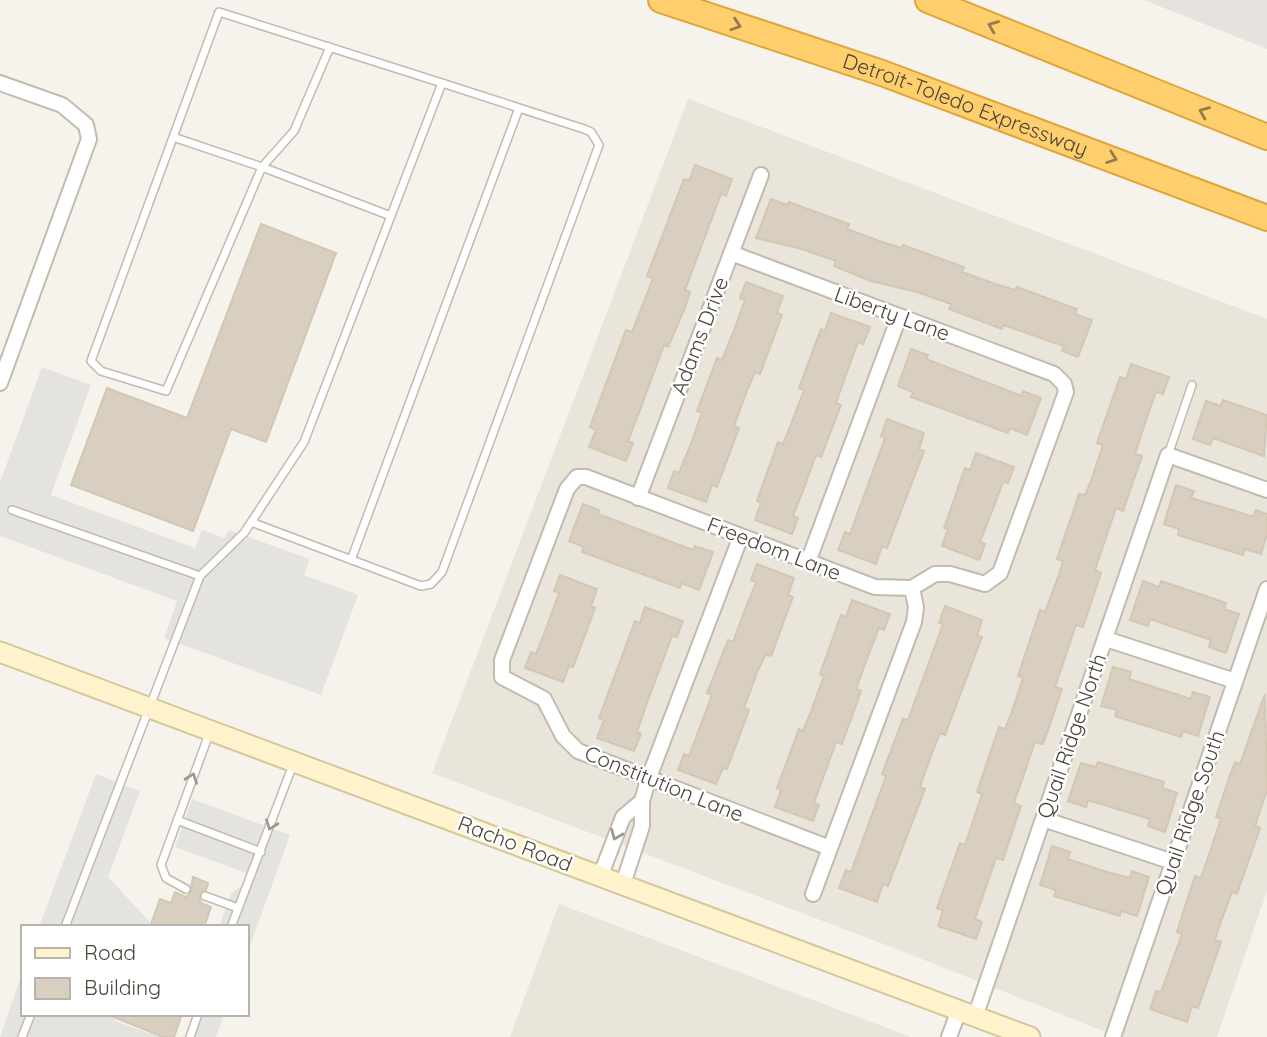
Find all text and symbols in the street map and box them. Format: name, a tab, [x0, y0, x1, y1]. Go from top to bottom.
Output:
one-way arrow	[729, 17, 742, 31]
one-way arrow	[988, 21, 1000, 35]
street label: Detroit-Toledo Expressway	[840, 47, 1092, 161]
one-way arrow	[1198, 106, 1210, 120]
one-way arrow	[1105, 150, 1117, 164]
street label: Adams Drive	[665, 273, 733, 398]
street label: Liberty Lane	[831, 280, 954, 346]
street label: Freedom Lane	[704, 511, 845, 586]
street label: Quail Ridge North	[1031, 650, 1111, 822]
street label: Quail Ridge South	[1149, 727, 1230, 899]
street label: Constitution Lane	[581, 739, 748, 827]
one-way arrow	[184, 773, 198, 785]
street label: Racho Road	[455, 809, 576, 877]
one-way arrow	[265, 819, 279, 831]
one-way arrow	[610, 828, 624, 840]
legend	[21, 925, 248, 1016]
text: Road	[84, 939, 136, 965]
text: Building	[84, 974, 161, 1000]

